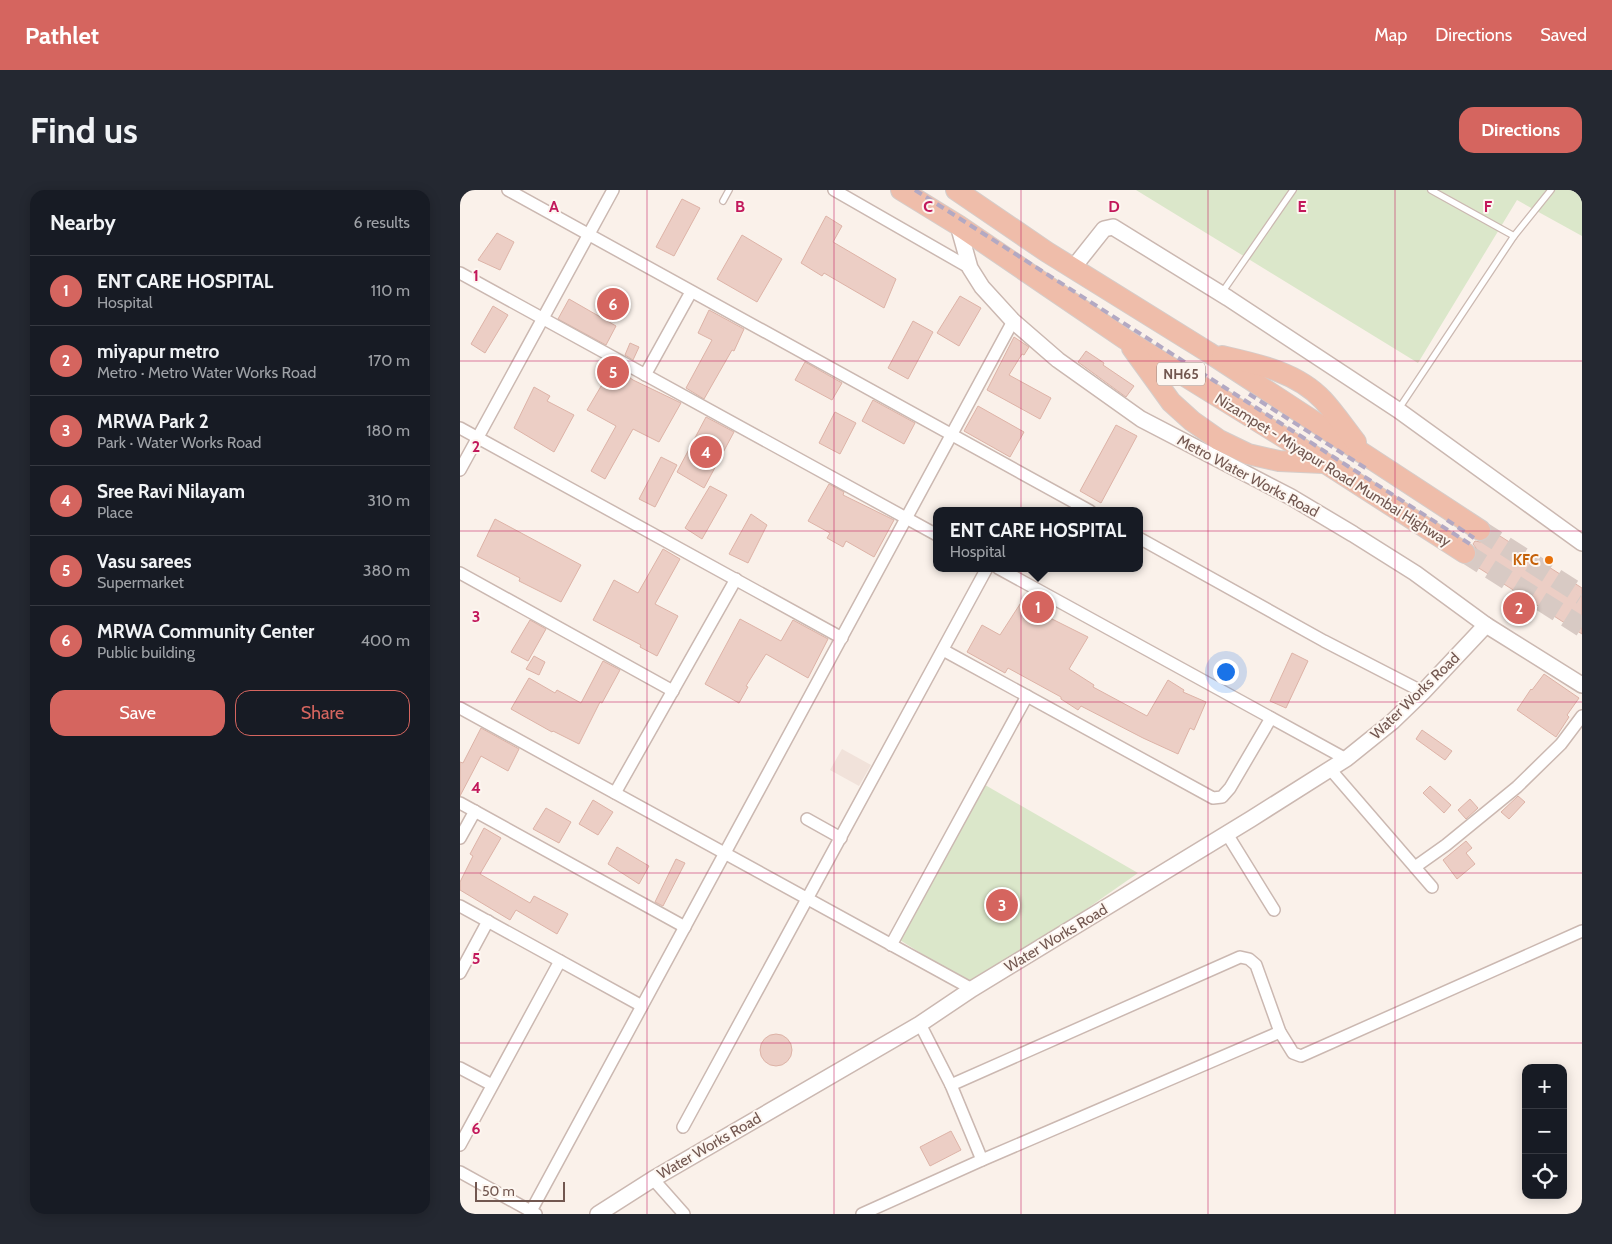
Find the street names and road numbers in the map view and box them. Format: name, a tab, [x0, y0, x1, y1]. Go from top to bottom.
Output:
road number: NH65	[1157, 362, 1205, 385]
street label: Nizampet - Miyapur Road Mumbai Highway	[1212, 390, 1455, 551]
street label: Metro Water Works Road	[1174, 431, 1322, 521]
street label: Water Works Road	[1367, 649, 1463, 743]
street label: Water Works Road	[1001, 900, 1111, 976]
street label: Water Works Road	[654, 1109, 764, 1183]

